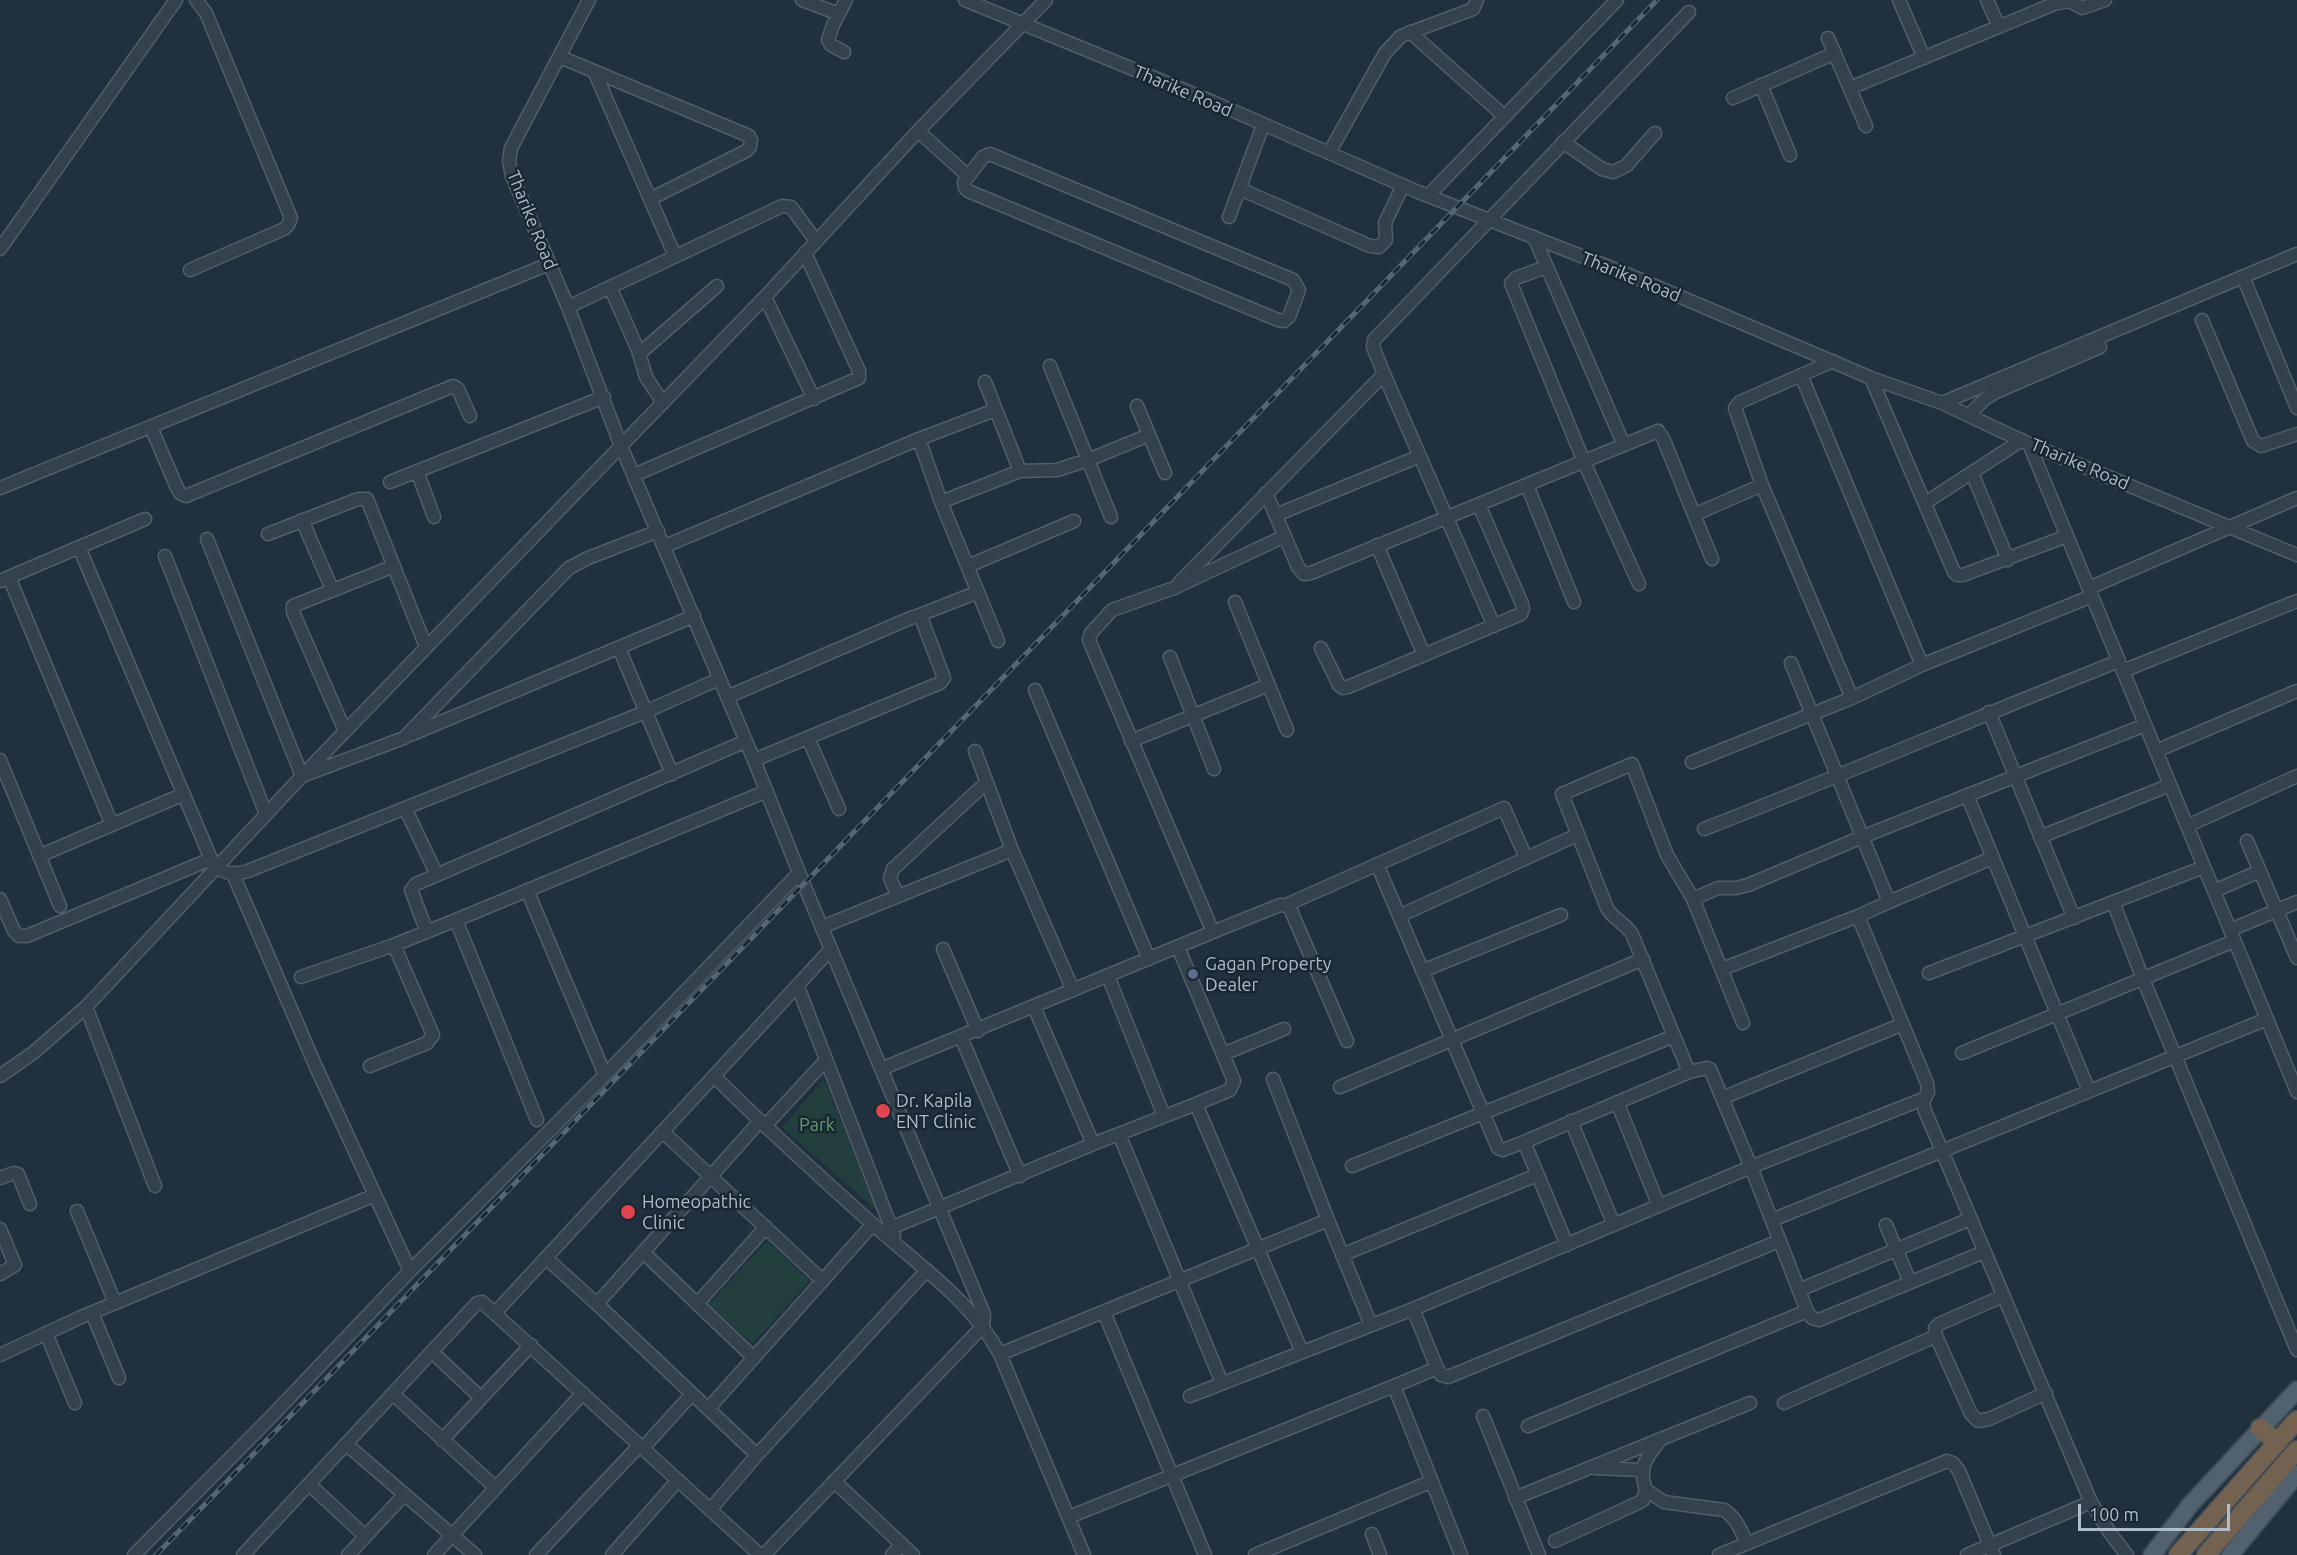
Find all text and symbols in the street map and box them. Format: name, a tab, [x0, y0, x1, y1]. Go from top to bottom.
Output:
street label: Tharike Road	[1130, 61, 1236, 121]
street label: Tharike Road	[502, 167, 562, 273]
street label: Tharike Road	[1578, 247, 1684, 307]
street label: Tharike Road	[2027, 434, 2133, 494]
place label: Gagan Property Dealer	[1205, 953, 1331, 996]
marker: Gagan Property Dealer	[1186, 967, 1200, 981]
place label: Dr. Kapila ENT Clinic	[896, 1090, 976, 1132]
marker: Dr. Kapila ENT Clinic	[874, 1102, 892, 1120]
park label: Park	[799, 1114, 835, 1136]
place label: Homeopathic Clinic	[642, 1191, 751, 1234]
marker: Homeopathic Clinic	[619, 1203, 637, 1221]
scale bar	[2081, 1492, 2232, 1530]
text: 100 m	[2089, 1504, 2139, 1524]

